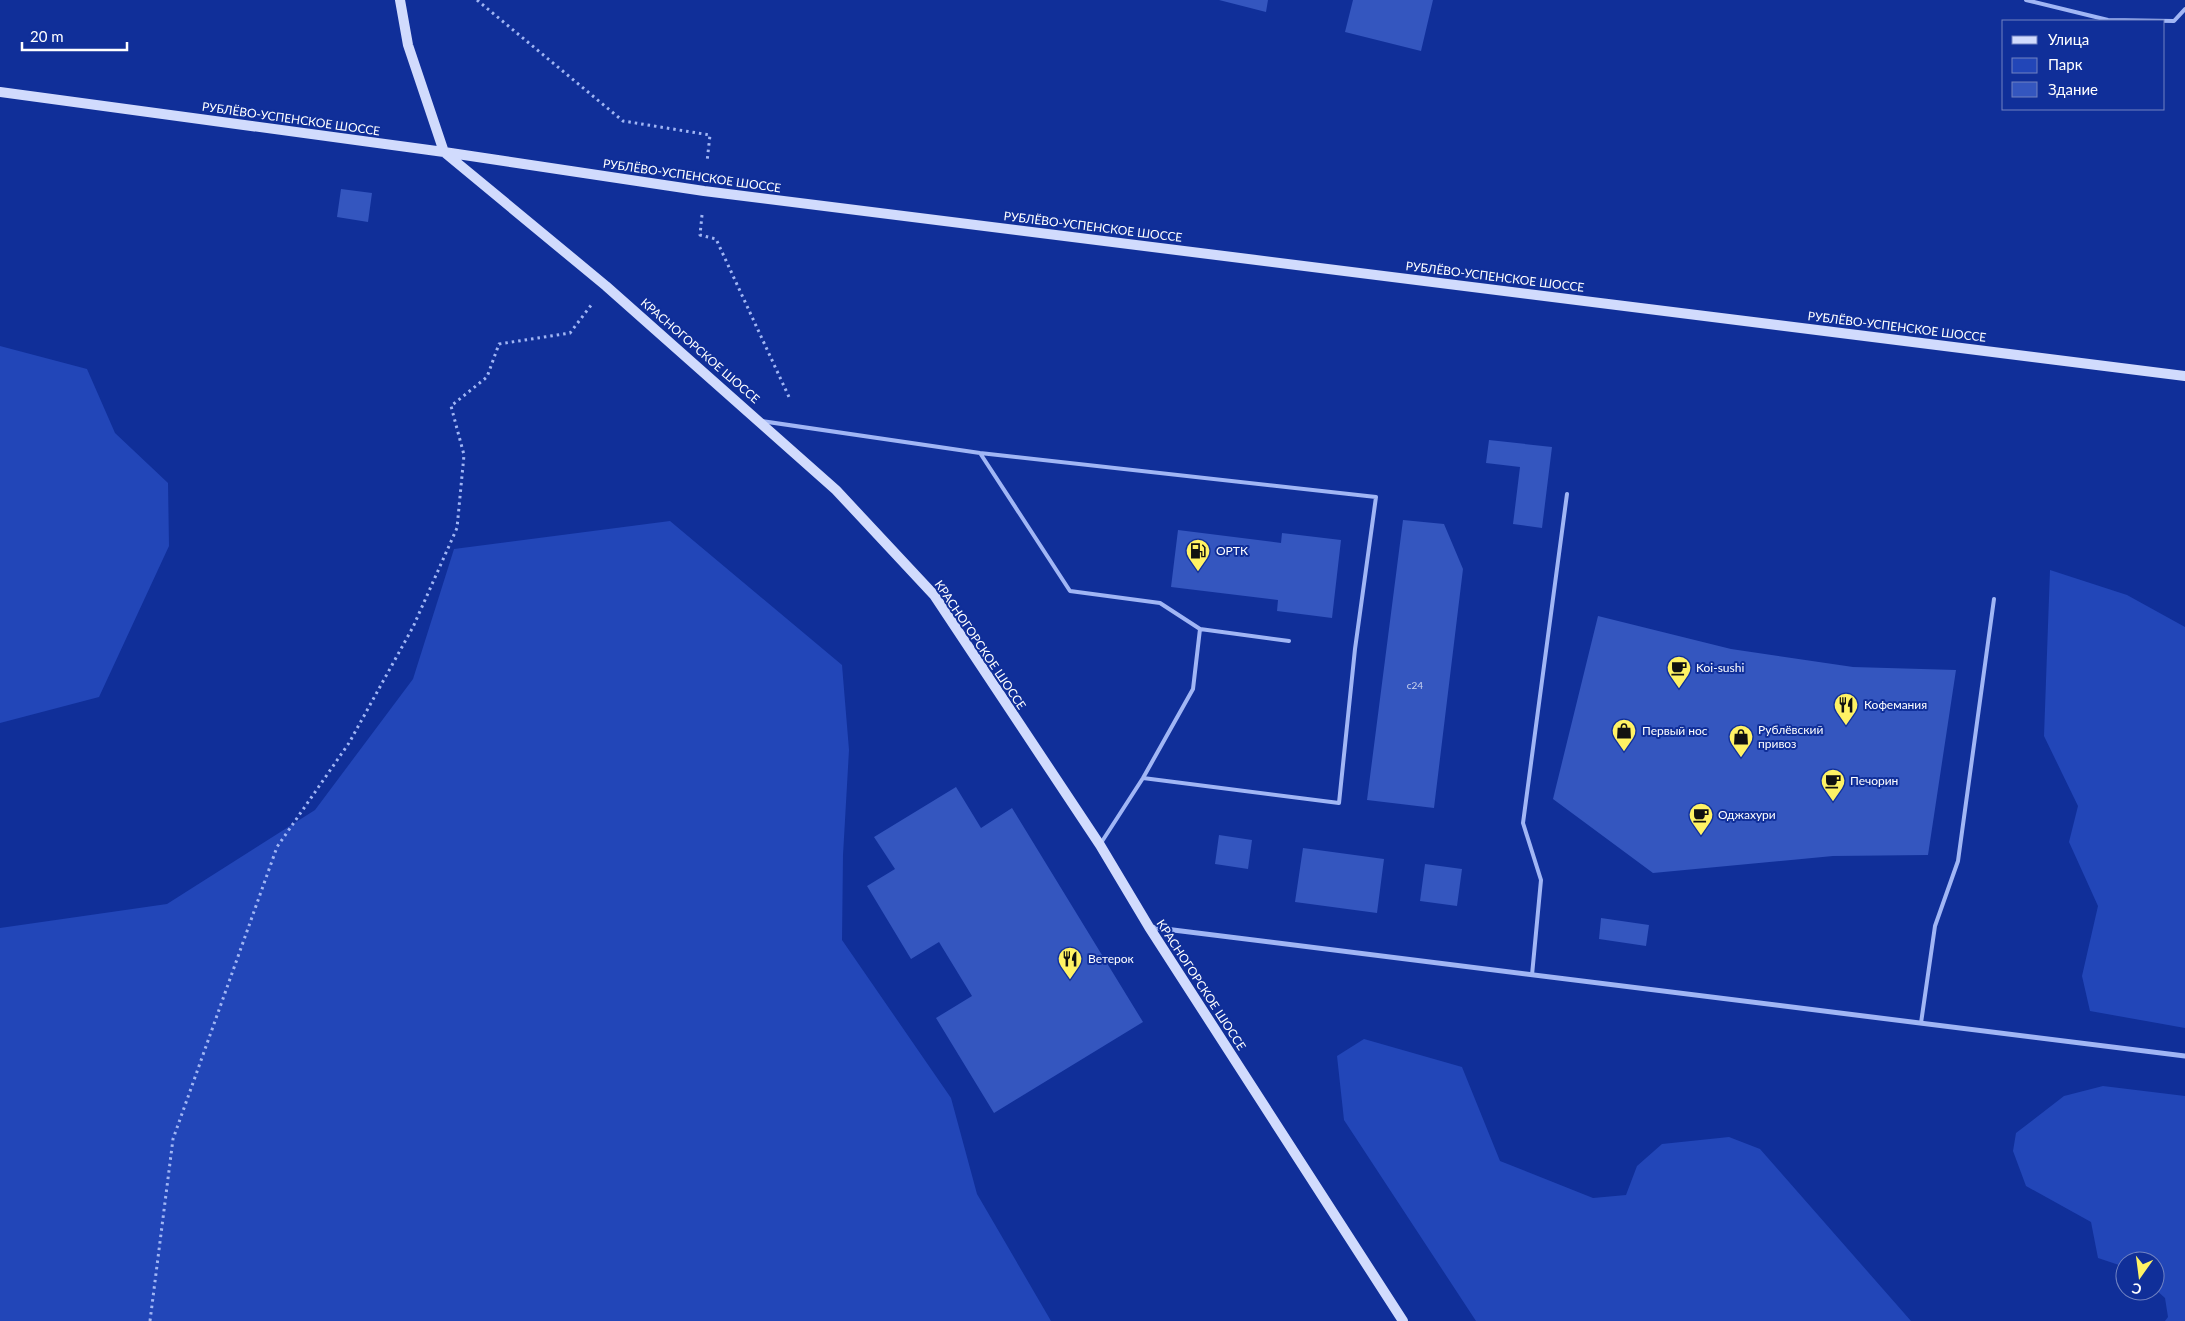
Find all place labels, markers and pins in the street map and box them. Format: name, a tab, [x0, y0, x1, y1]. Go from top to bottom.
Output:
fuel station icon: ОРТК	[1185, 538, 1211, 572]
place label: ОРТК	[1216, 543, 1248, 558]
cafe icon: Koi-sushi	[1666, 655, 1692, 689]
place label: Koi-sushi	[1696, 660, 1744, 675]
restaurant icon: Кофемания	[1833, 692, 1859, 726]
place label: Кофемания	[1864, 697, 1927, 712]
shop icon: Первый нос	[1611, 718, 1637, 752]
place label: Рублёвский привоз	[1758, 722, 1823, 751]
place label: Первый нос	[1642, 723, 1708, 738]
shop icon: Рублёвский привоз	[1728, 724, 1754, 758]
cafe icon: Печорин	[1820, 768, 1846, 802]
place label: Печорин	[1850, 773, 1898, 788]
cafe icon: Оджахури	[1688, 802, 1714, 836]
place label: Оджахури	[1718, 807, 1776, 822]
restaurant icon: Ветерок	[1057, 946, 1083, 980]
place label: Ветерок	[1088, 951, 1135, 966]

